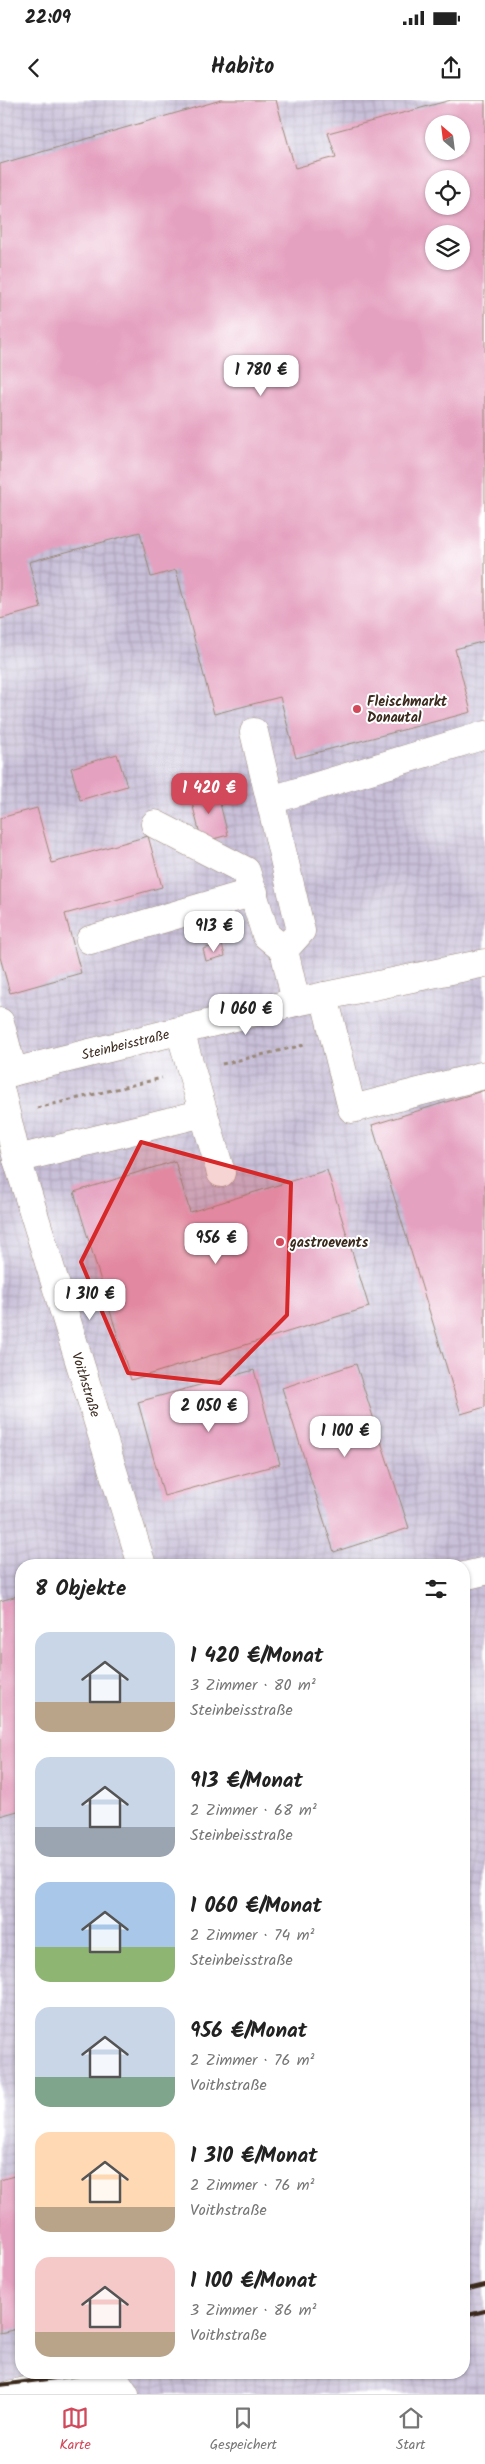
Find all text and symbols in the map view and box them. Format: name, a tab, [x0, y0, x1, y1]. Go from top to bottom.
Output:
text: 22:09	[25, 3, 71, 33]
text: Habito	[211, 50, 274, 85]
icon: back	[20, 54, 48, 82]
icon: share	[437, 54, 465, 82]
north arrow	[425, 115, 470, 160]
map controls	[425, 115, 470, 270]
button: locate	[425, 170, 470, 215]
button: layers	[425, 225, 470, 270]
pin: 1 780 €	[215, 354, 307, 397]
text: 1 780 €	[235, 358, 287, 383]
place label: Fleischmarkt Donautal	[367, 691, 448, 729]
marker: Fleischmarkt Donautal	[351, 703, 363, 715]
pin: 1 420 €	[163, 772, 255, 815]
text: 1 420 €	[182, 776, 236, 801]
pin: 913 €	[179, 910, 249, 953]
text: 913 €	[195, 914, 233, 939]
pin: 1 060 €	[200, 994, 292, 1036]
text: 1 060 €	[220, 997, 272, 1022]
street label: Steinbeisstraße	[79, 1023, 173, 1067]
pin: 956 €	[181, 1222, 251, 1265]
text: 956 €	[195, 1226, 237, 1251]
place label: gastroevents	[289, 1232, 369, 1254]
marker: gastroevents	[274, 1236, 286, 1248]
pin: 1 310 €	[44, 1278, 136, 1321]
text: 1 310 €	[65, 1282, 115, 1307]
street label: Voithstraße	[65, 1349, 106, 1421]
pin: 2 050 €	[163, 1390, 255, 1433]
text: 2 050 €	[181, 1394, 237, 1419]
pin: 1 100 €	[299, 1416, 391, 1458]
text: 1 100 €	[321, 1419, 369, 1444]
text: 8 Objekte	[35, 1573, 126, 1606]
icon: filters	[422, 1575, 450, 1603]
text: 1 420 €/Monat	[190, 1640, 323, 1673]
icon: home	[75, 1652, 135, 1712]
text: 3 Zimmer · 80 m²	[190, 1673, 316, 1698]
text: Steinbeisstraße	[190, 1698, 293, 1723]
text: 913 €/Monat	[190, 1765, 303, 1798]
icon: home	[75, 1777, 135, 1837]
text: 2 Zimmer · 68 m²	[190, 1798, 317, 1823]
text: Steinbeisstraße	[190, 1823, 293, 1848]
text: 1 060 €/Monat	[190, 1890, 322, 1923]
icon: home	[75, 1902, 135, 1962]
text: 2 Zimmer · 74 m²	[190, 1923, 314, 1948]
text: Steinbeisstraße	[190, 1948, 293, 1973]
text: 956 €/Monat	[190, 2015, 307, 2048]
icon: home	[75, 2027, 135, 2087]
text: 2 Zimmer · 76 m²	[190, 2048, 314, 2073]
text: Voithstraße	[190, 2073, 267, 2098]
text: 1 310 €/Monat	[190, 2140, 318, 2173]
icon: home	[75, 2152, 135, 2212]
text: 2 Zimmer · 76 m²	[190, 2173, 314, 2198]
text: Voithstraße	[190, 2198, 267, 2223]
text: 1 100 €/Monat	[190, 2265, 317, 2298]
icon: home	[75, 2277, 135, 2337]
text: 3 Zimmer · 86 m²	[190, 2298, 316, 2323]
text: Voithstraße	[190, 2323, 267, 2348]
tab: Karte	[60, 2404, 91, 2456]
tab: Gespeichert	[210, 2404, 277, 2456]
tab: Start	[396, 2404, 425, 2456]

